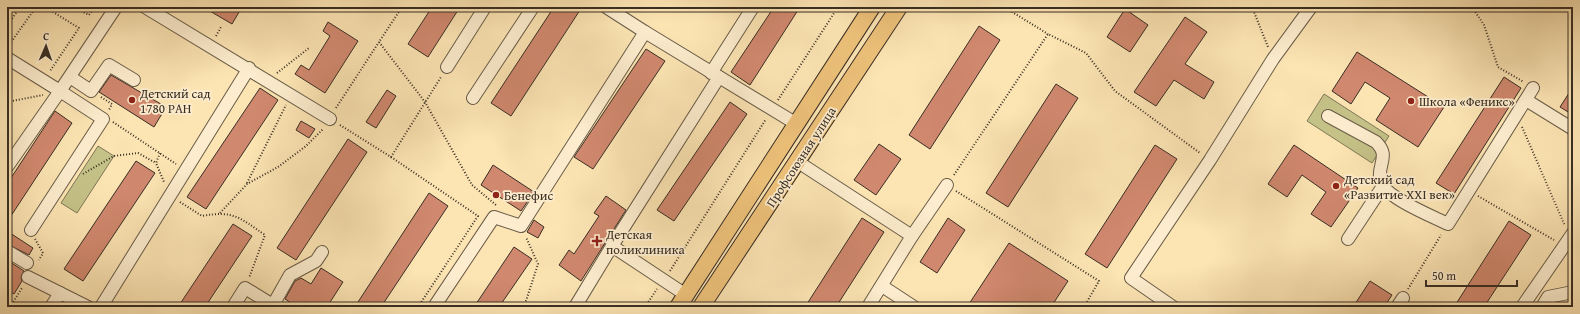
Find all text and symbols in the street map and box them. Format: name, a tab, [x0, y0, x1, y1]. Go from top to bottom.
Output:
north arrow	[26, 26, 66, 66]
text: С	[43, 28, 50, 44]
place label: Детский сад 1780 РАН	[139, 84, 211, 118]
place label: Школа «Феникс»	[1419, 92, 1515, 111]
marker: Детский сад 1780 РАН	[127, 95, 137, 105]
marker: Школа «Феникс»	[1406, 96, 1416, 106]
street label: Профсоюзная улица	[761, 102, 841, 211]
place label: Детский сад «Развитие XXI век»	[1343, 170, 1455, 204]
marker: Детский сад «Развитие XXI век»	[1331, 181, 1341, 191]
place label: Бенефис	[504, 186, 554, 205]
marker: Бенефис	[491, 190, 501, 200]
place label: Детская поликлиника	[605, 225, 686, 259]
marker: Детская поликлиника	[591, 235, 603, 247]
scale bar	[1426, 262, 1517, 288]
text: 50 m	[1432, 267, 1456, 284]

